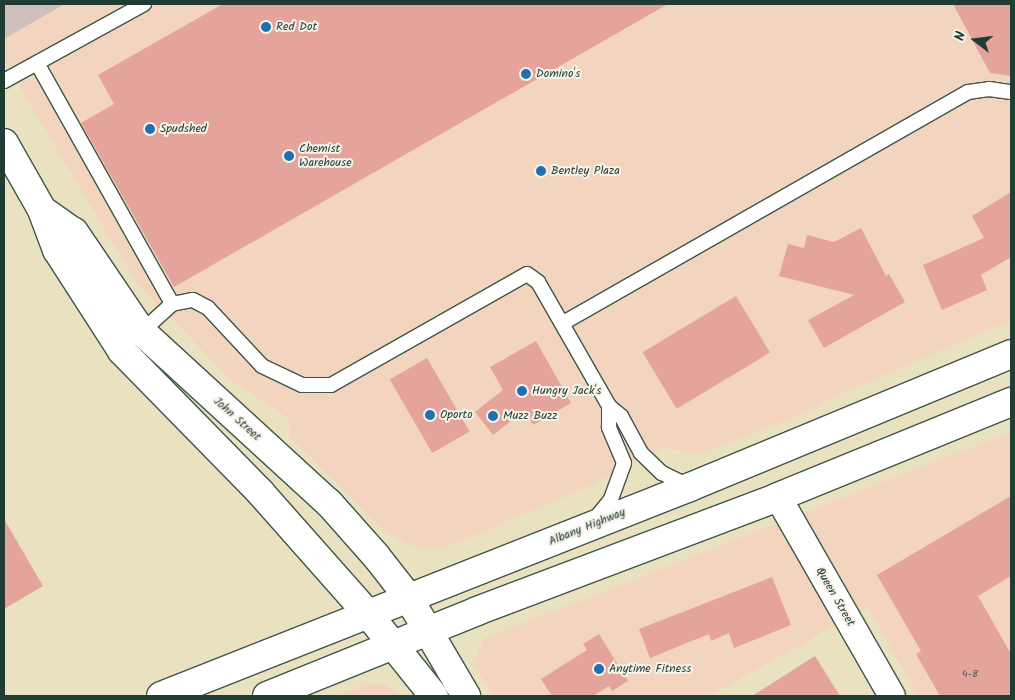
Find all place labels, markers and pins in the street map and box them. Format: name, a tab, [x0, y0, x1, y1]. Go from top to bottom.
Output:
place label: Red Dot	[276, 20, 317, 34]
marker: Red Dot	[260, 21, 272, 33]
place label: Domino's	[536, 67, 580, 81]
marker: Domino's	[520, 68, 532, 80]
place label: Spudshed	[160, 122, 207, 136]
marker: Spudshed	[144, 123, 156, 135]
place label: Chemist Warehouse	[299, 142, 352, 170]
marker: Chemist Warehouse	[283, 150, 295, 162]
place label: Bentley Plaza	[551, 164, 620, 178]
marker: Bentley Plaza	[535, 165, 547, 177]
place label: Hungry Jack's	[532, 384, 601, 398]
marker: Hungry Jack's	[516, 385, 528, 397]
place label: Oporto	[440, 408, 473, 422]
marker: Oporto	[424, 409, 436, 421]
place label: Muzz Buzz	[503, 409, 558, 423]
marker: Muzz Buzz	[487, 410, 499, 422]
place label: Anytime Fitness	[609, 662, 691, 676]
marker: Anytime Fitness	[593, 663, 605, 675]

